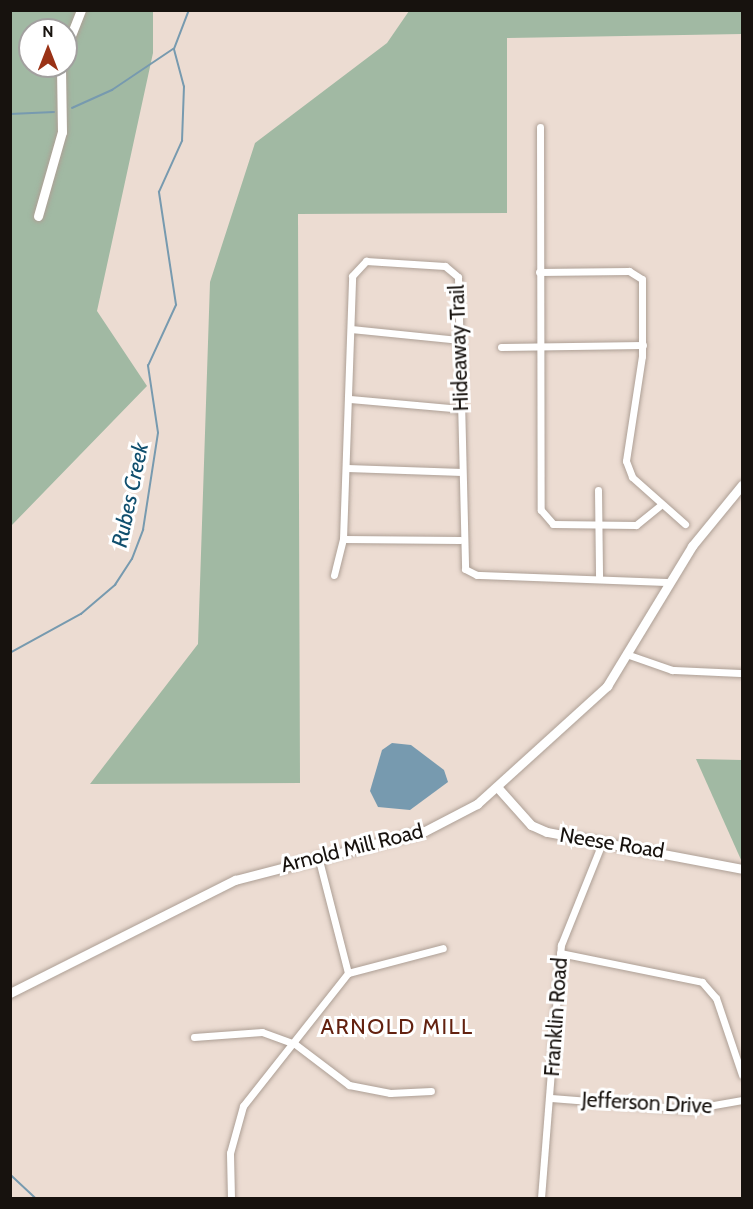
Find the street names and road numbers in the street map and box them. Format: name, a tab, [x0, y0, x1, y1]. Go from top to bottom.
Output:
street label: Hideaway Trail	[444, 284, 474, 412]
street label: Arnold Mill Road	[278, 818, 426, 878]
street label: Neese Road	[558, 822, 666, 864]
street label: Franklin Road	[539, 957, 573, 1077]
street label: Jefferson Drive	[581, 1087, 713, 1119]

